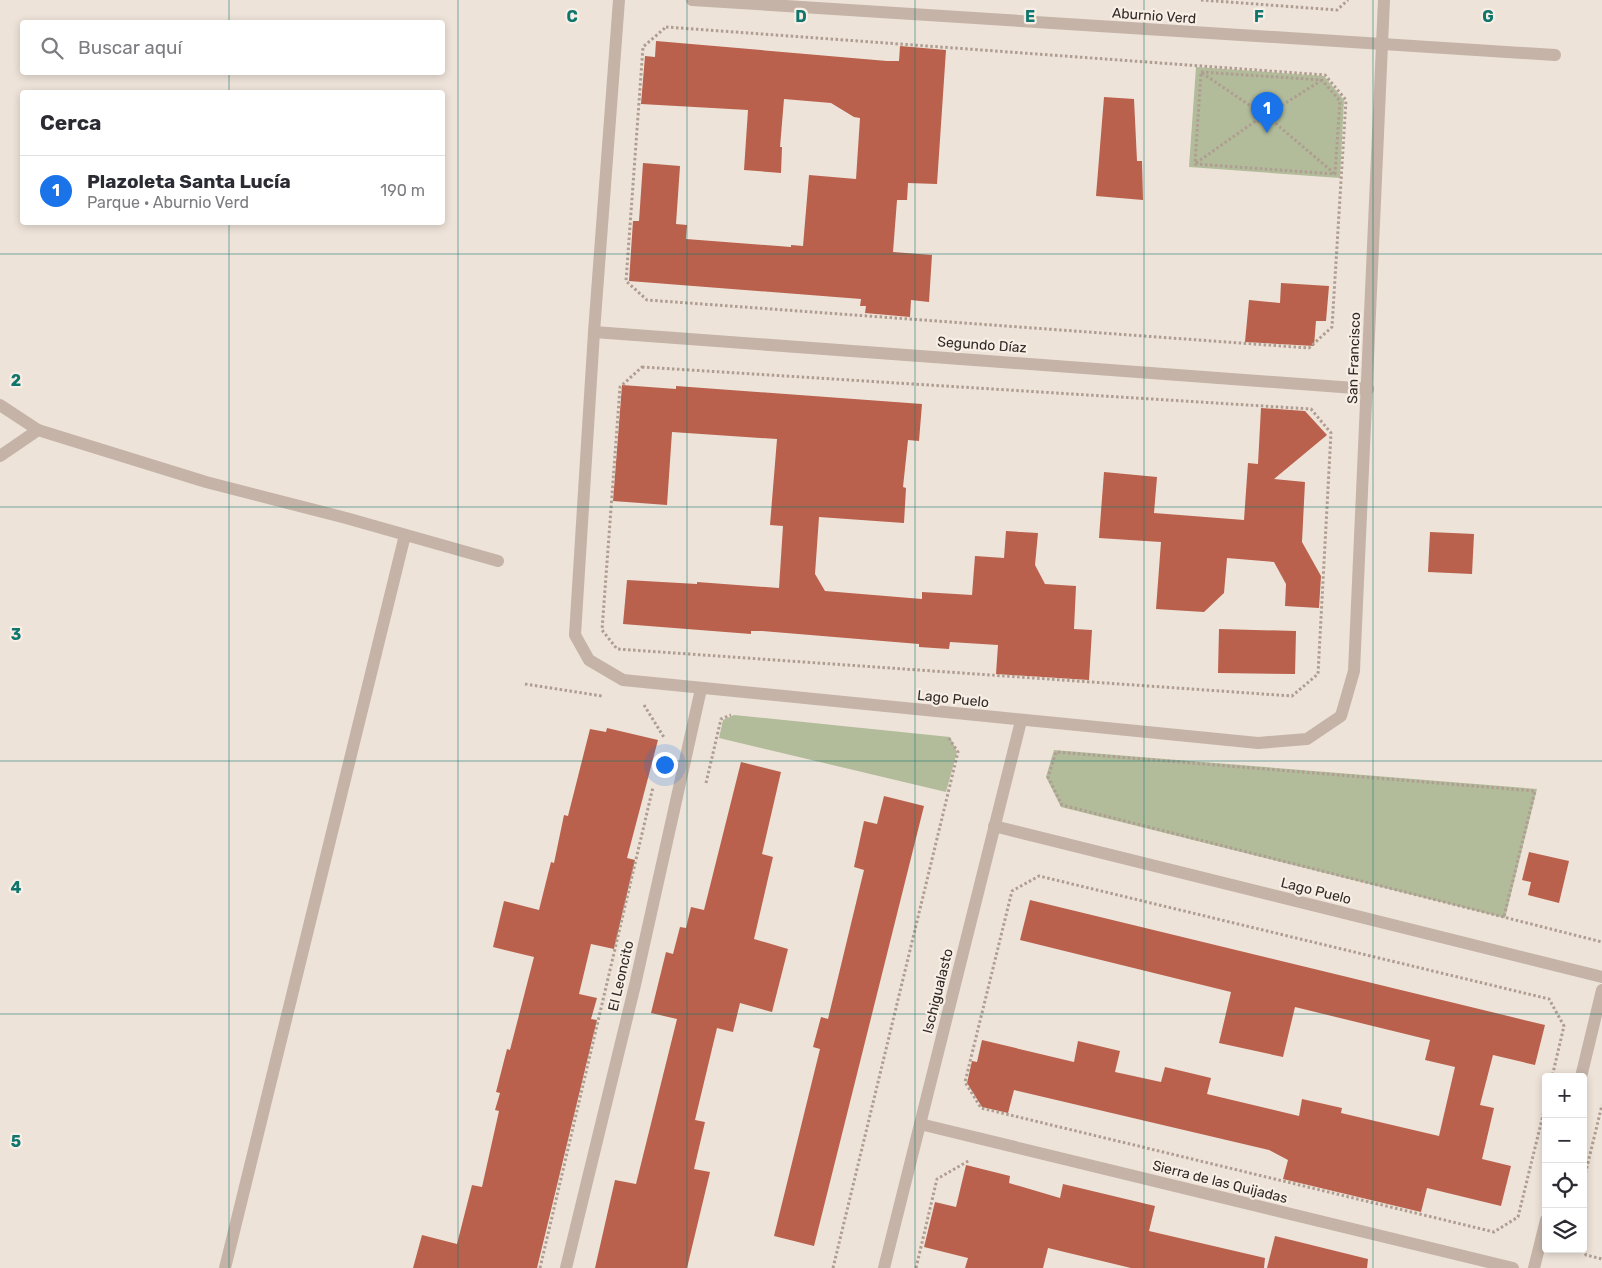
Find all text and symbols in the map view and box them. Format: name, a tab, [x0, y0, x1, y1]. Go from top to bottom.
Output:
street label: Aburnio Verd	[1111, 5, 1197, 27]
text: C	[566, 7, 578, 26]
text: D	[795, 7, 807, 26]
text: E	[1025, 7, 1035, 26]
text: F	[1254, 7, 1264, 26]
text: G	[1482, 7, 1494, 26]
search box	[20, 20, 445, 75]
icon: search	[38, 34, 66, 62]
text: Buscar aquí	[78, 36, 182, 59]
pin: 1	[1251, 92, 1283, 133]
text: Cerca	[40, 110, 101, 135]
text: Plazoleta Santa Lucía	[87, 170, 291, 193]
text: 1	[52, 181, 60, 200]
text: 190 m	[380, 181, 425, 200]
text: Parque · Aburnio Verd	[87, 193, 249, 212]
street label: San Francisco	[1344, 312, 1364, 404]
street label: Segundo Díaz	[937, 333, 1027, 357]
text: 2	[11, 371, 21, 390]
text: 3	[11, 625, 21, 644]
street label: Lago Puelo	[916, 687, 990, 711]
your location	[652, 752, 678, 778]
street label: Lago Puelo	[1279, 874, 1353, 908]
text: 4	[11, 878, 22, 897]
street label: El Leoncito	[605, 939, 637, 1013]
street label: Ischigualasto	[919, 947, 957, 1035]
map controls	[1542, 1073, 1587, 1253]
button: +	[1542, 1073, 1587, 1118]
button: −	[1542, 1118, 1587, 1163]
text: 5	[11, 1132, 21, 1151]
street label: Sierra de las Quijadas	[1151, 1157, 1289, 1207]
button: locate	[1542, 1163, 1587, 1208]
button: layers	[1542, 1208, 1587, 1253]

